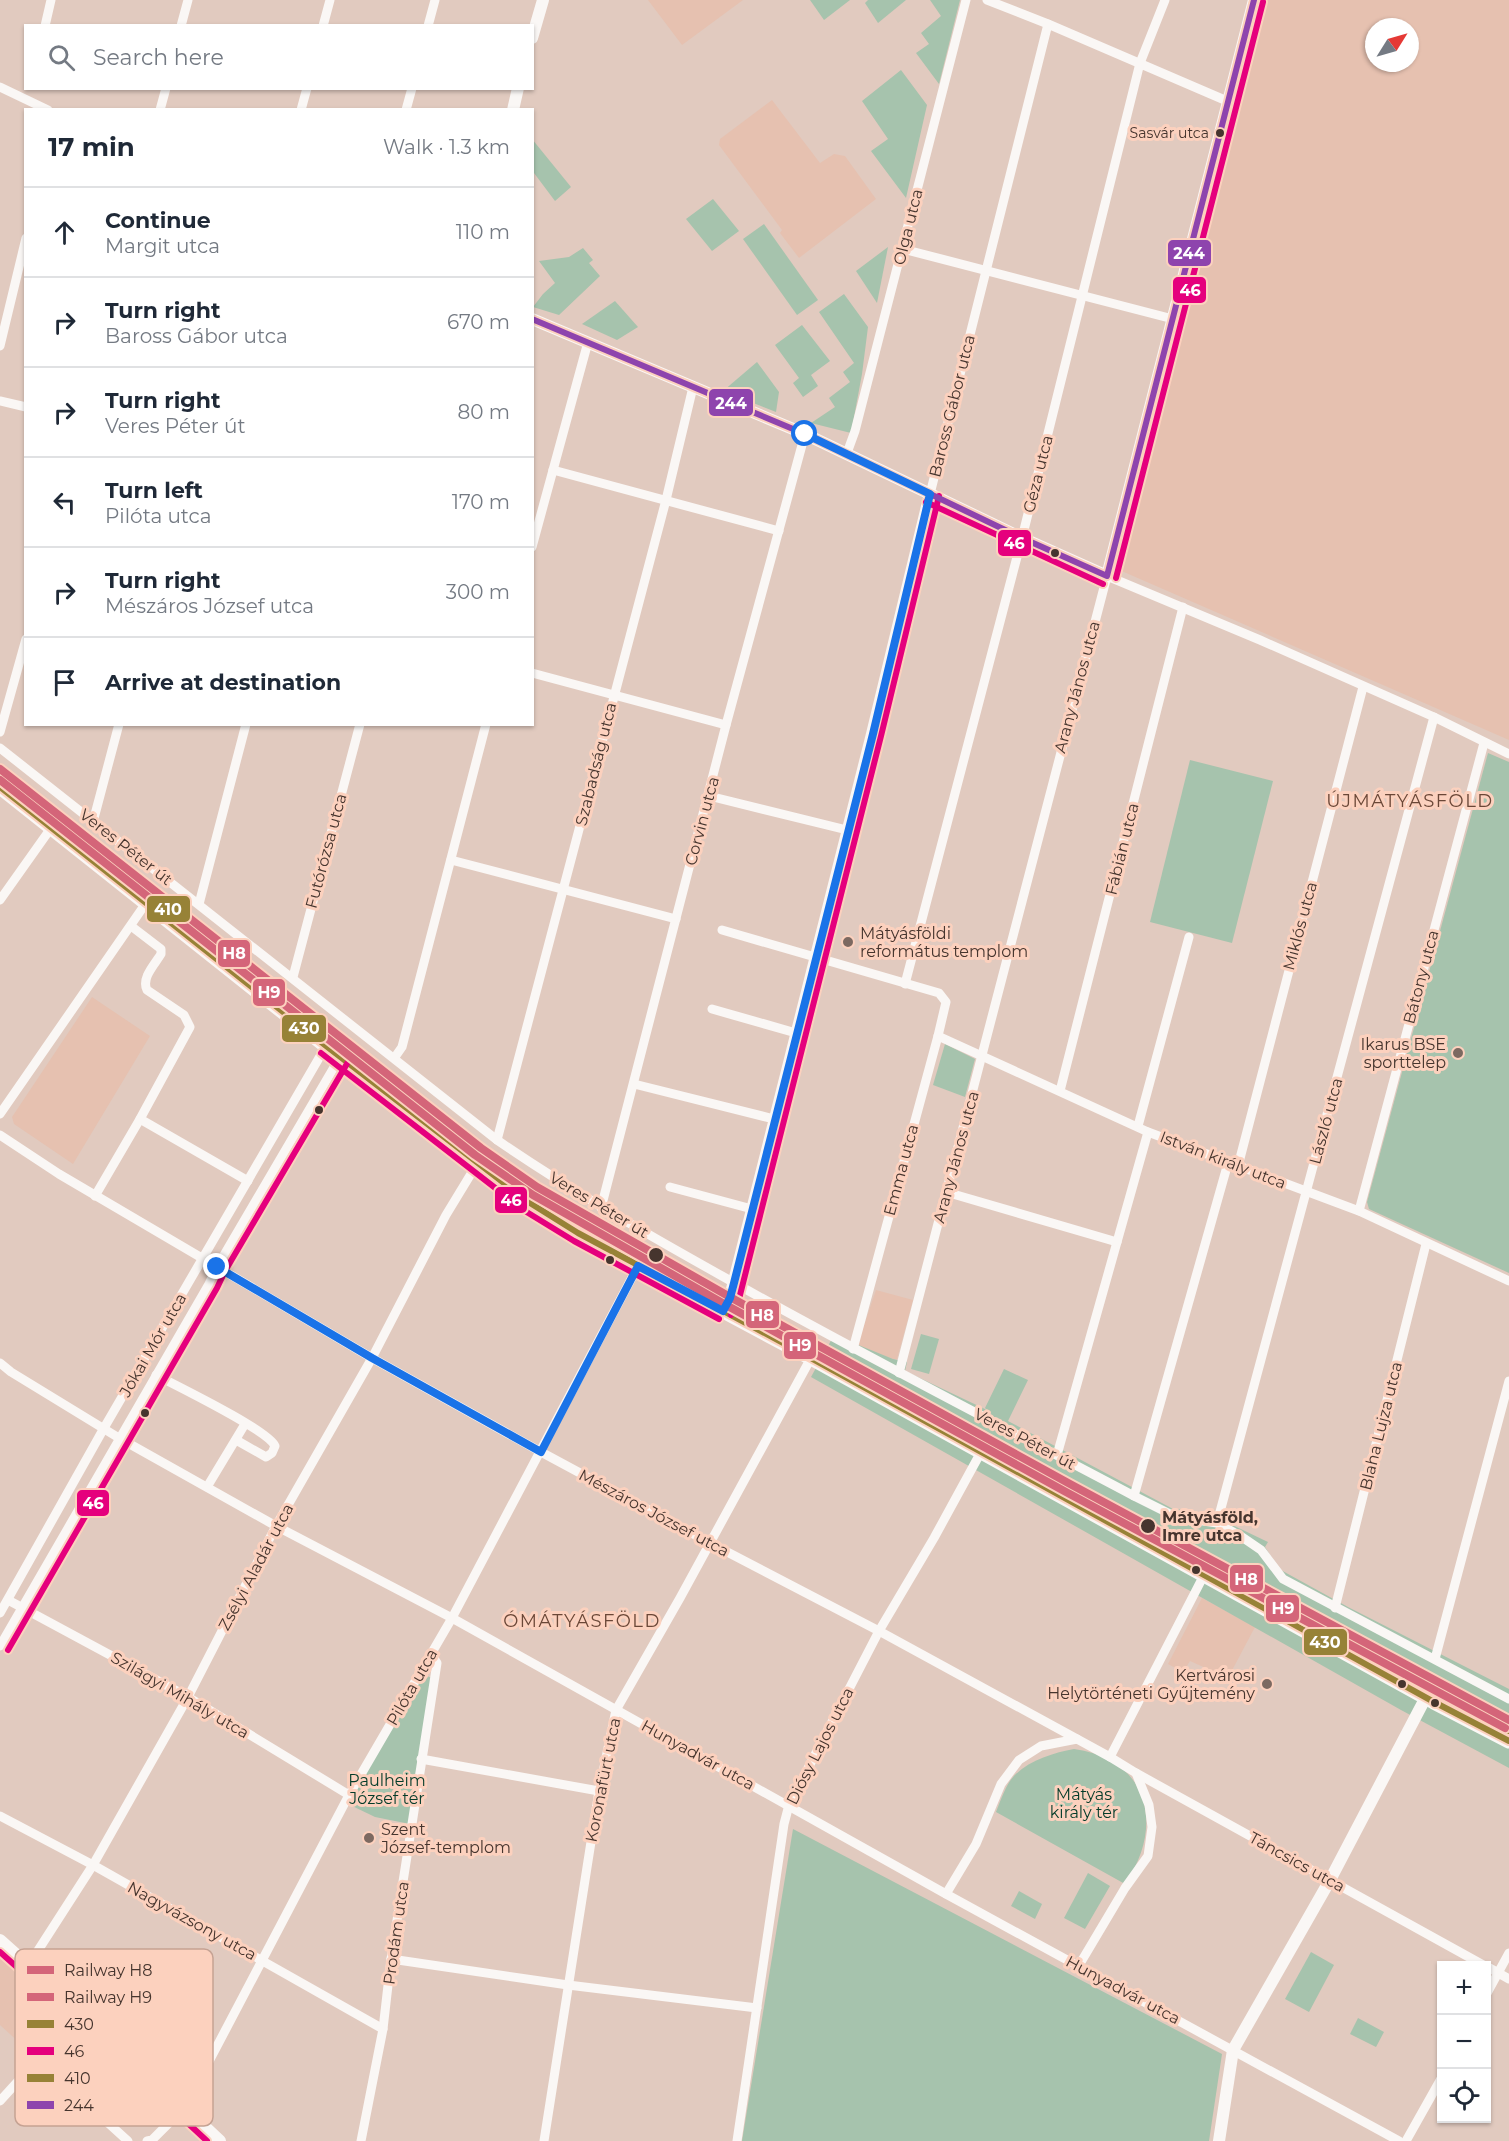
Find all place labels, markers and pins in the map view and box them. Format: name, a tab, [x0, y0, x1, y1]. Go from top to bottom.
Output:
place label: Sasvár utca	[1130, 124, 1209, 142]
marker: Sasvár utca	[1214, 127, 1226, 139]
unlabelled marker	[1049, 547, 1061, 559]
place label: Mátyásföldi református templom	[860, 924, 1028, 961]
marker: Mátyásföldi református templom	[841, 935, 855, 949]
place label: Ikarus BSE sporttelep	[1361, 1035, 1446, 1072]
marker: Ikarus BSE sporttelep	[1451, 1046, 1465, 1060]
unlabelled marker	[313, 1104, 325, 1116]
unlabelled marker	[647, 1246, 665, 1264]
unlabelled marker	[604, 1254, 616, 1266]
unlabelled marker	[139, 1407, 151, 1419]
place label: Mátyásföld, Imre utca	[1162, 1508, 1258, 1545]
marker: Mátyásföld, Imre utca	[1139, 1517, 1157, 1535]
unlabelled marker	[1190, 1564, 1202, 1576]
place label: Kertvárosi Helytörténeti Gyűjtemény	[1047, 1666, 1255, 1703]
marker: Kertvárosi Helytörténeti Gyűjtemény	[1260, 1677, 1274, 1691]
unlabelled marker	[1396, 1678, 1408, 1690]
unlabelled marker	[1429, 1697, 1441, 1709]
place label: Szent József-templom	[380, 1820, 511, 1857]
marker: Szent József-templom	[362, 1831, 376, 1845]

